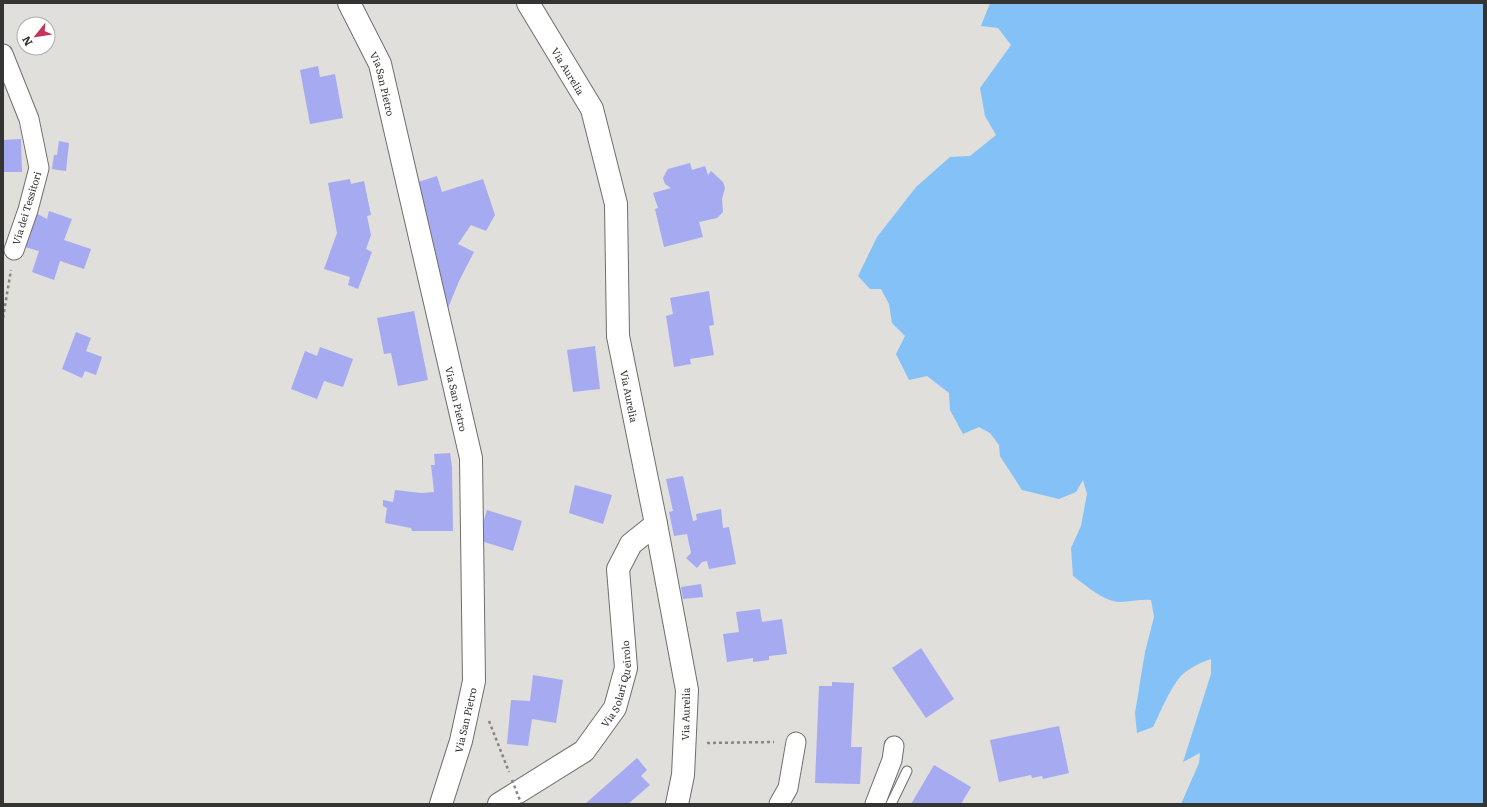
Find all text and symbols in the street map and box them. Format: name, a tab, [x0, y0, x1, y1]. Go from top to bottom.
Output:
north arrow	[16, 16, 56, 56]
text: N	[17, 34, 36, 49]
street label: Via Aurelia	[549, 44, 589, 98]
street label: Via San Pietro	[367, 48, 399, 117]
street label: Via dei Tessitori	[8, 169, 44, 247]
street label: Via San Pietro	[443, 365, 472, 433]
street label: Via Aurelia	[618, 368, 643, 424]
street label: Via Solari Queirolo	[596, 640, 634, 730]
street label: Via San Pietro	[450, 686, 480, 754]
street label: Via Aurelia	[677, 687, 693, 741]

